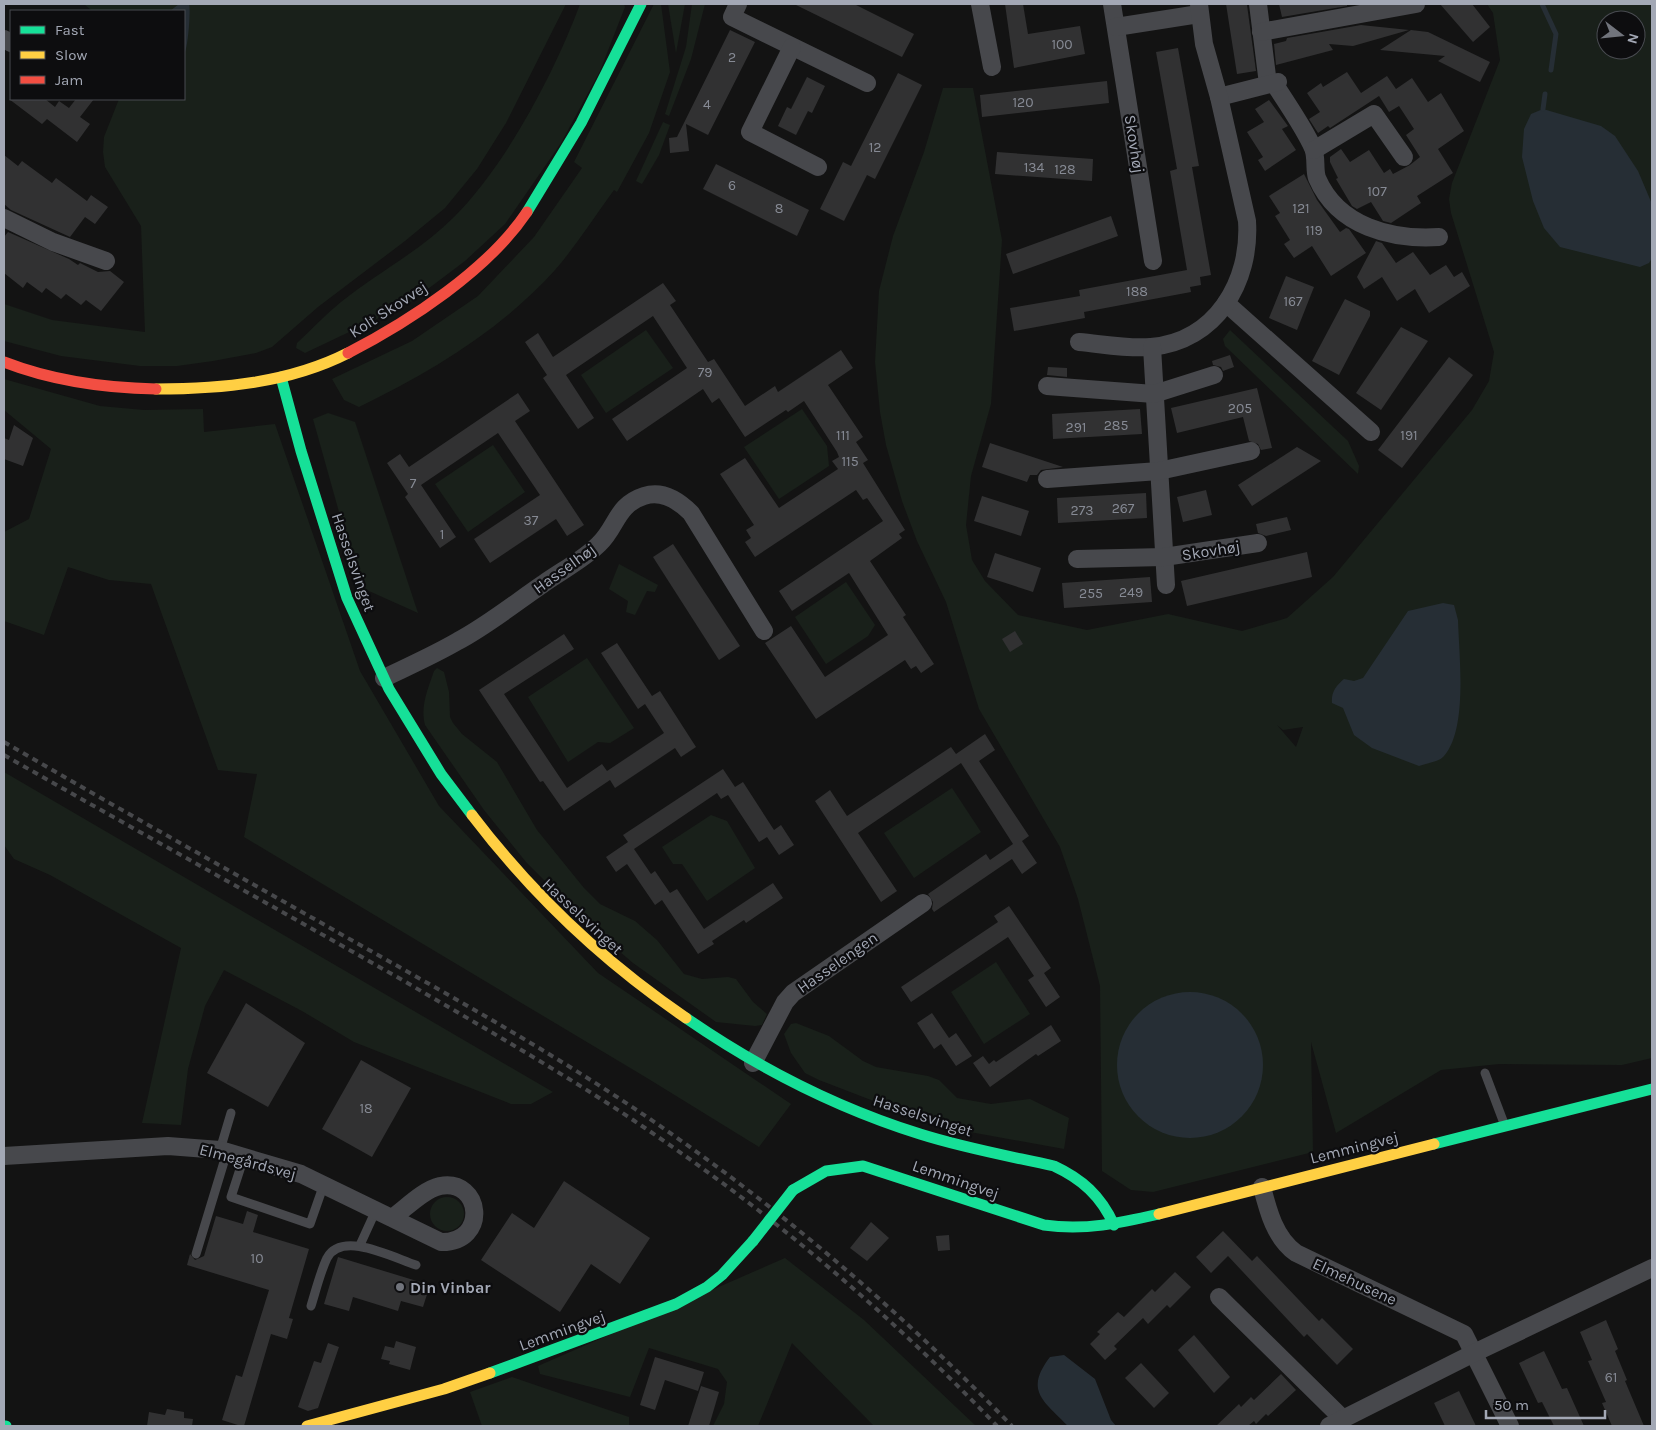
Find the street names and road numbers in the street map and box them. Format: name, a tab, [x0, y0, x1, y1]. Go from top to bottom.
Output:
street label: Skovhøj	[1121, 114, 1148, 175]
street label: Kolt Skovvej	[346, 277, 431, 342]
street label: Hasselsvinget	[328, 510, 379, 614]
street label: Skovhøj	[1181, 537, 1242, 564]
street label: Hasselhøj	[529, 539, 599, 597]
street label: Hasselsvinget	[538, 874, 627, 958]
street label: Hasselengen	[793, 928, 881, 997]
street label: Hasselsvinget	[871, 1091, 975, 1140]
street label: Lemmingvej	[1308, 1127, 1400, 1168]
street label: Elmegårdsvej	[197, 1139, 298, 1184]
street label: Lemmingvej	[910, 1156, 1002, 1203]
street label: Elmehusene	[1310, 1254, 1400, 1309]
street label: Lemmingvej	[516, 1306, 608, 1355]

